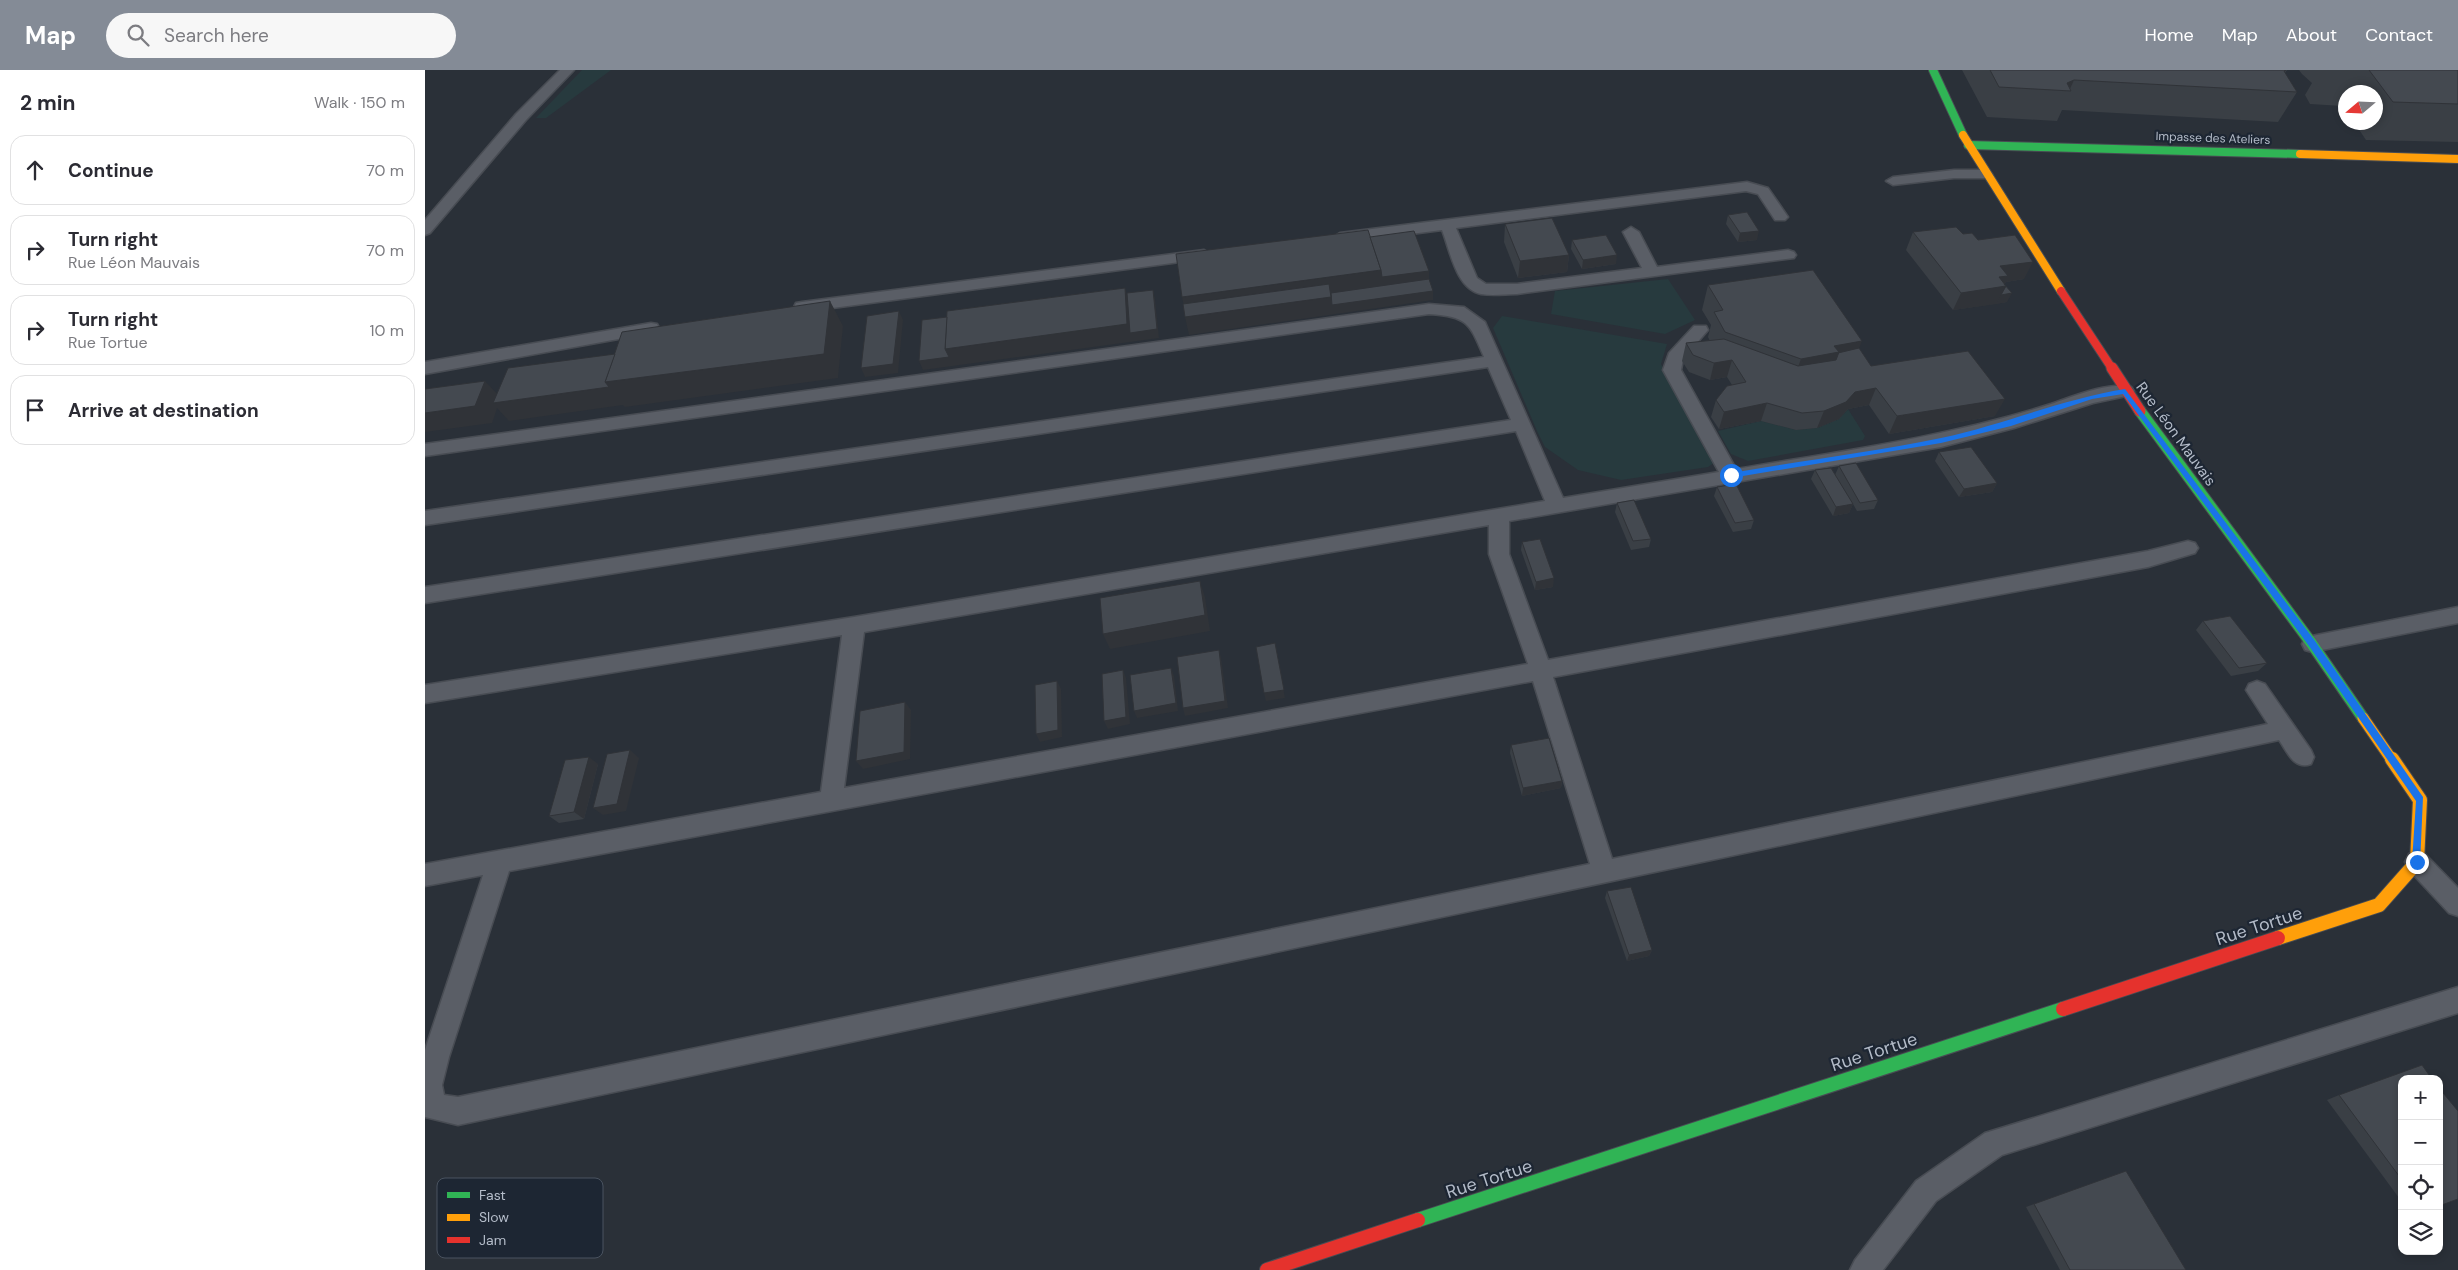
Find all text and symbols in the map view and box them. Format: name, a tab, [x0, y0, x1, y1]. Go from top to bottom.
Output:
search box	[106, 13, 456, 58]
text: Map	[25, 20, 76, 51]
icon: search	[124, 21, 152, 49]
text: Search here	[164, 23, 269, 48]
text: Home	[2144, 23, 2194, 47]
text: Map	[2222, 23, 2258, 47]
text: About	[2286, 23, 2337, 47]
text: Contact	[2365, 23, 2433, 47]
north arrow	[2338, 85, 2383, 130]
text: 2 min	[20, 89, 76, 117]
text: Walk · 150 m	[314, 92, 405, 113]
street label: Impasse des Ateliers	[2155, 128, 2271, 148]
icon: ahead	[21, 156, 49, 184]
text: Continue	[68, 158, 154, 183]
text: 70 m	[366, 160, 404, 181]
text: Turn right	[68, 227, 158, 252]
icon: right	[21, 236, 49, 264]
text: 70 m	[366, 240, 404, 261]
text: Rue Léon Mauvais	[68, 252, 200, 273]
text: Turn right	[68, 307, 158, 332]
icon: right	[21, 316, 49, 344]
text: 10 m	[370, 320, 404, 341]
text: Rue Tortue	[68, 332, 148, 353]
street label: Rue Léon Mauvais	[2132, 378, 2220, 490]
icon: arrive	[21, 396, 49, 424]
text: Arrive at destination	[68, 398, 259, 423]
route start	[1720, 464, 1743, 487]
route end	[2406, 851, 2429, 874]
street label: Rue Tortue	[2213, 901, 2305, 951]
street label: Rue Tortue	[1828, 1027, 1920, 1077]
map controls	[2398, 1075, 2443, 1255]
button: +	[2398, 1075, 2443, 1120]
button: −	[2398, 1120, 2443, 1165]
street label: Rue Tortue	[1443, 1154, 1535, 1204]
button: locate	[2398, 1165, 2443, 1210]
legend	[437, 1178, 603, 1258]
text: Fast	[479, 1186, 506, 1204]
text: Slow	[479, 1208, 509, 1226]
button: layers	[2398, 1210, 2443, 1255]
text: Jam	[479, 1231, 506, 1249]

